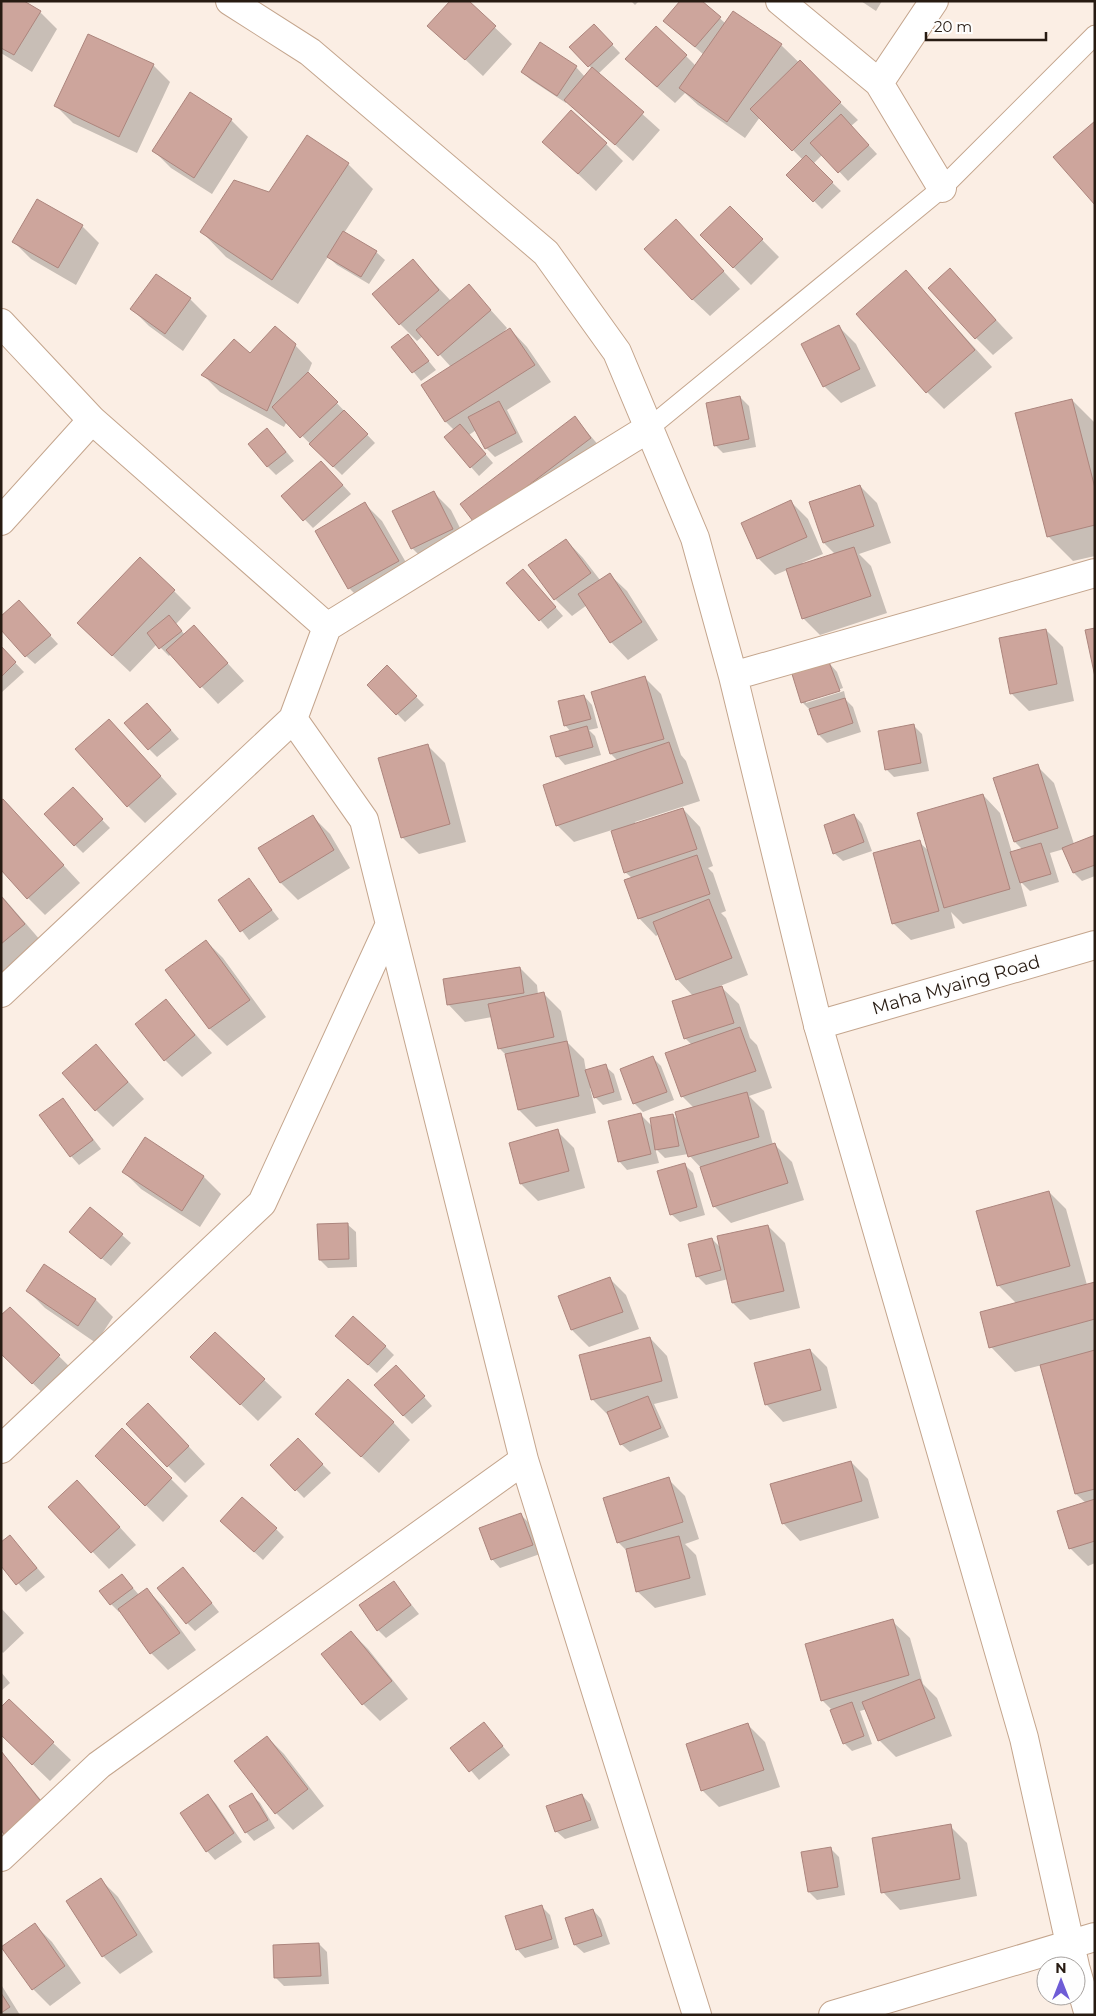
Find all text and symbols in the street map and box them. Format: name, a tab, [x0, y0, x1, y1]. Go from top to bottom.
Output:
scale bar	[926, 10, 1046, 42]
text: 20 m	[934, 17, 972, 36]
street label: Maha Myaing Road	[870, 950, 1042, 1020]
north arrow	[1036, 1956, 1086, 2006]
text: N	[1055, 1959, 1067, 1977]

